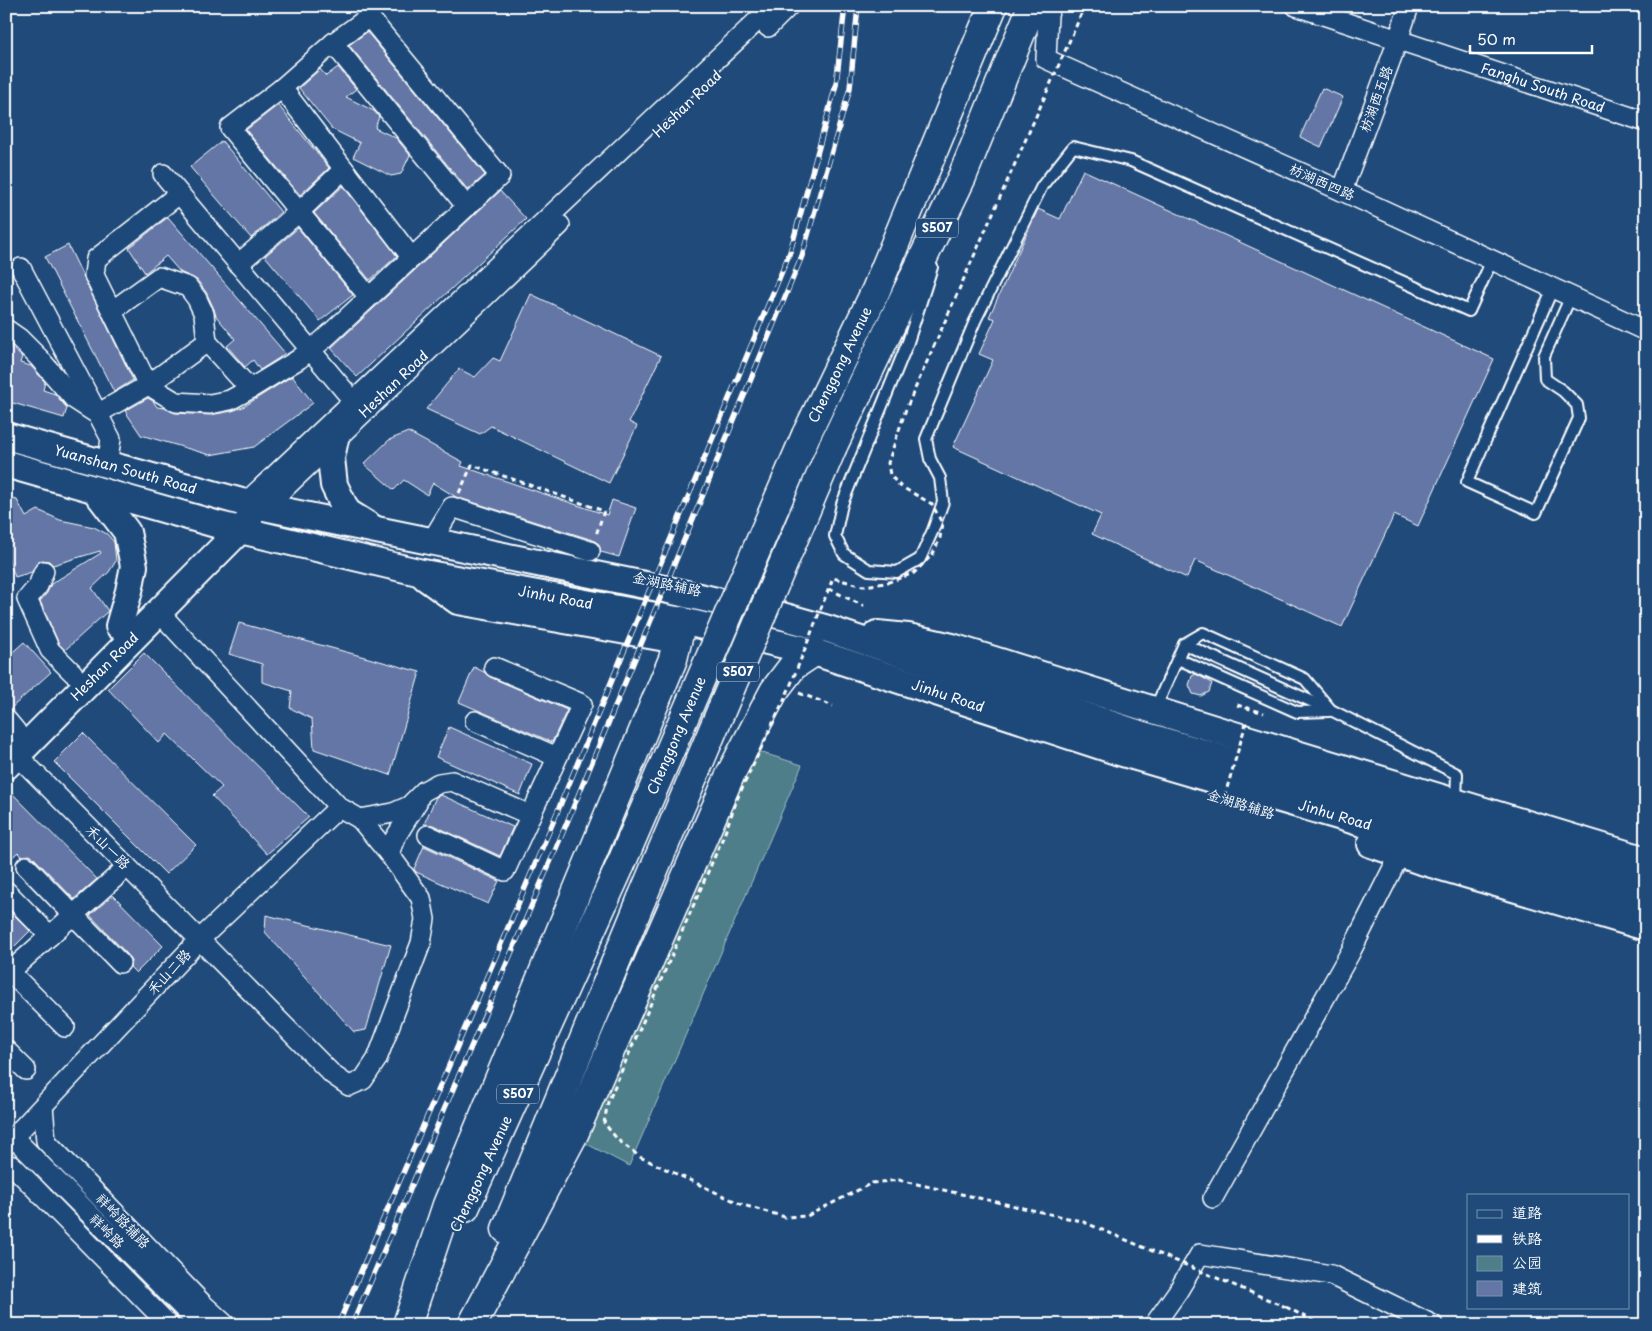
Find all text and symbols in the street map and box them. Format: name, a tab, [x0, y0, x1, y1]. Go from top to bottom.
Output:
scale bar	[1470, 22, 1592, 54]
text: 50 m	[1477, 27, 1516, 50]
street label: Fanghu South Road	[1478, 57, 1608, 118]
street label: 枋湖西五路	[1354, 62, 1397, 135]
street label: Heshan Road	[647, 65, 726, 142]
street label: 枋湖西四路	[1286, 158, 1358, 205]
road number: S507	[916, 218, 958, 238]
street label: Chenggong Avenue	[802, 302, 877, 426]
street label: Heshan Road	[354, 345, 433, 422]
street label: Yuanshan South Road	[52, 439, 199, 499]
street label: 金湖路辅路	[631, 566, 704, 601]
street label: Jinhu Road	[517, 580, 595, 614]
street label: Heshan Road	[65, 627, 143, 705]
road number: S507	[717, 662, 759, 682]
street label: Chenggong Avenue	[641, 672, 711, 798]
street label: Jinhu Road	[909, 674, 987, 717]
street label: 金湖路辅路	[1205, 783, 1278, 824]
street label: Jinhu Road	[1296, 794, 1374, 835]
street label: 禾山一路	[81, 819, 136, 874]
street label: 禾山二路	[142, 944, 195, 999]
road number: S507	[497, 1084, 539, 1104]
street label: Chenggong Avenue	[444, 1112, 517, 1236]
street label: 祥岭路辅路	[93, 1190, 153, 1252]
legend	[1467, 1194, 1630, 1308]
text: 道路	[1512, 1200, 1542, 1223]
street label: 祥岭路	[86, 1210, 128, 1252]
text: 铁路	[1512, 1226, 1542, 1249]
text: 公园	[1512, 1250, 1542, 1273]
text: 建筑	[1512, 1276, 1542, 1299]

